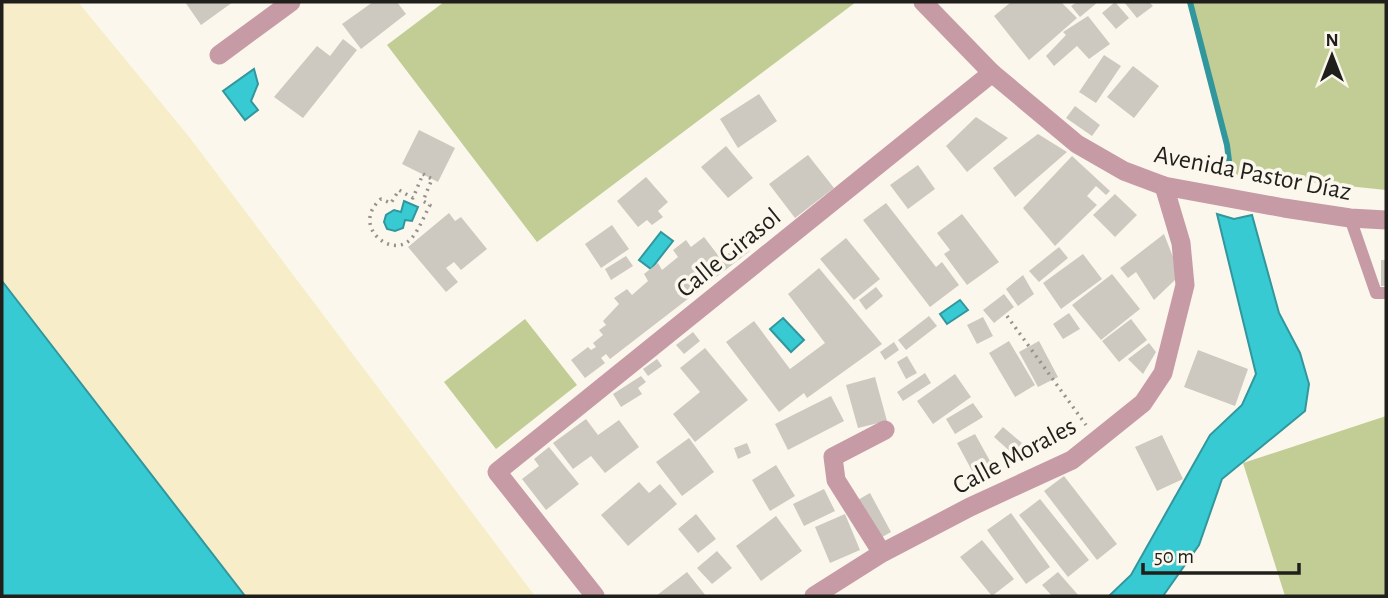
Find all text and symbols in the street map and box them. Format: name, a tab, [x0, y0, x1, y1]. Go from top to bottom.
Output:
north arrow	[1297, 21, 1367, 91]
text: N	[1325, 31, 1339, 50]
street label: Avenida Pastor Díaz	[1152, 141, 1353, 205]
street label: Calle Girasol	[672, 203, 786, 302]
street label: Calle Morales	[949, 413, 1080, 499]
scale bar	[1143, 532, 1299, 576]
text: 50 m	[1154, 546, 1194, 567]

